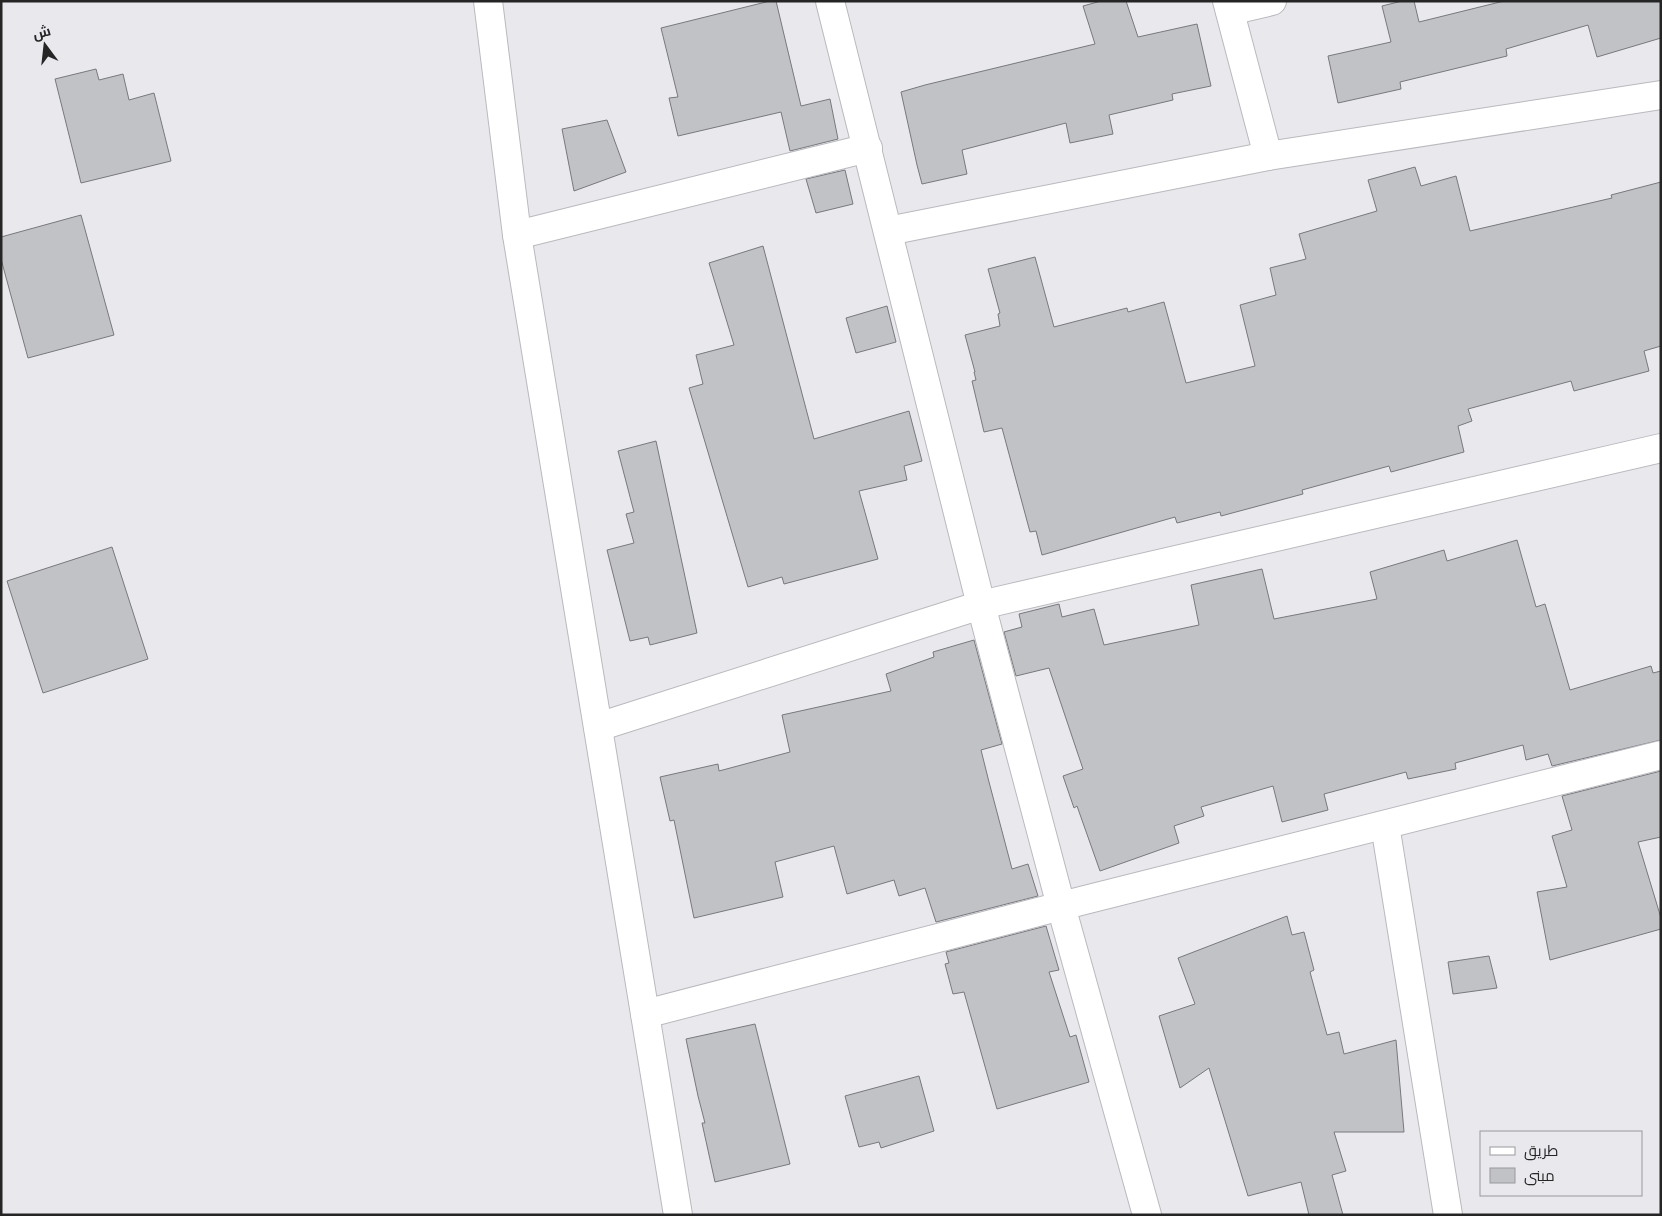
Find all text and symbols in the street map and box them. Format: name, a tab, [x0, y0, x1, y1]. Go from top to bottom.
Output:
north arrow	[20, 20, 70, 70]
text: ش	[31, 21, 53, 44]
legend	[1480, 1131, 1642, 1196]
text: طريق	[1524, 1141, 1558, 1161]
text: مبنى	[1524, 1166, 1555, 1186]

